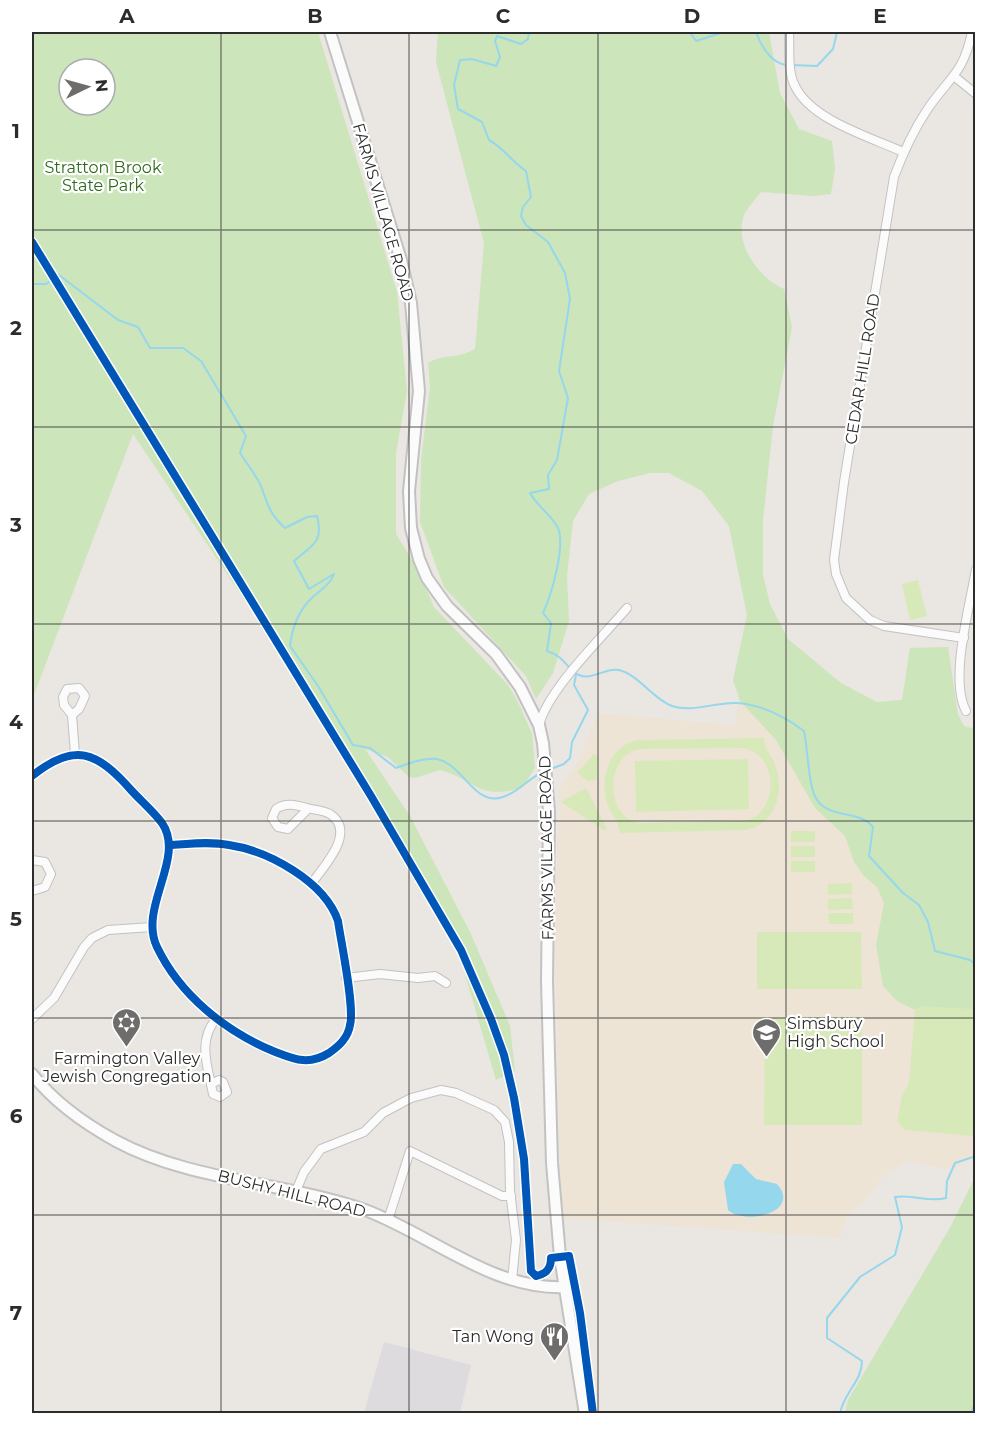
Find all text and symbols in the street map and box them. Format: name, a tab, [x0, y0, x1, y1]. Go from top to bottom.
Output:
text: A	[118, 4, 135, 28]
text: B	[307, 4, 323, 28]
text: C	[496, 4, 511, 28]
text: D	[684, 4, 700, 28]
text: E	[873, 4, 887, 28]
north arrow	[57, 57, 117, 117]
text: N	[91, 78, 111, 93]
text: 1	[12, 119, 20, 143]
street label: FARMS VILLAGE ROAD	[349, 121, 418, 304]
park label: Stratton Brook State Park	[45, 158, 162, 195]
street label: CEDAR HILL ROAD	[841, 292, 884, 446]
text: 2	[10, 316, 22, 340]
text: 3	[9, 513, 22, 537]
text: 4	[9, 710, 23, 734]
street label: FARMS VILLAGE ROAD	[535, 756, 558, 940]
text: 5	[10, 907, 22, 931]
synagogue icon: Farmington Valley Jewish Congregation	[111, 1006, 143, 1048]
place label: Simsbury High School	[787, 1014, 884, 1051]
school or university icon: Simsbury High School	[750, 1016, 782, 1058]
place label: Farmington Valley Jewish Congregation	[41, 1049, 212, 1086]
text: 6	[10, 1104, 23, 1128]
street label: BUSHY HILL ROAD	[216, 1166, 368, 1221]
text: 7	[10, 1301, 22, 1325]
restaurant icon: Tan Wong	[539, 1320, 571, 1362]
place label: Tan Wong	[452, 1327, 534, 1346]

